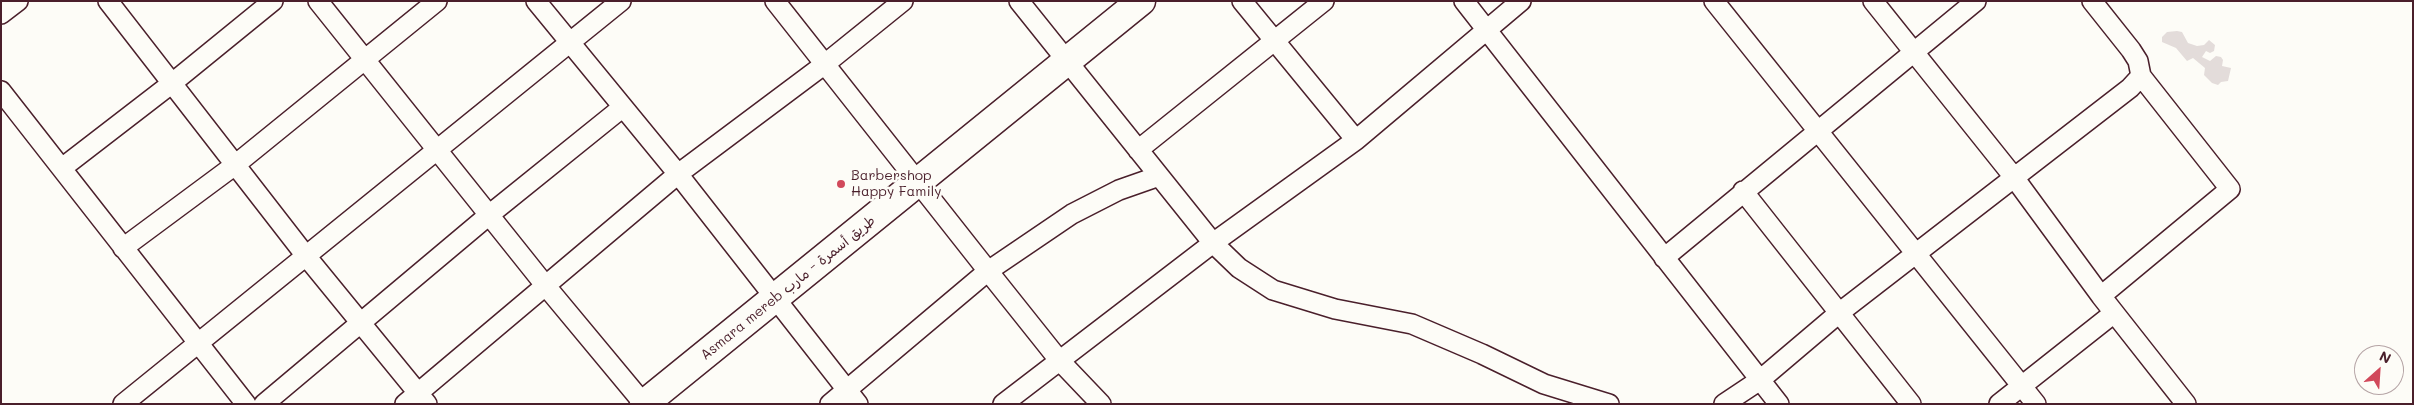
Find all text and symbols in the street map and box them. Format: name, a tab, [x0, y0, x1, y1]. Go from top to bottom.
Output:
place label: Barbershop Happy Family	[851, 168, 942, 200]
marker: Barbershop Happy Family	[835, 178, 847, 190]
street label: Asmara mereb طريق أسمرة - مارب	[697, 212, 879, 364]
north arrow	[2354, 345, 2404, 395]
text: N	[2376, 346, 2394, 368]

